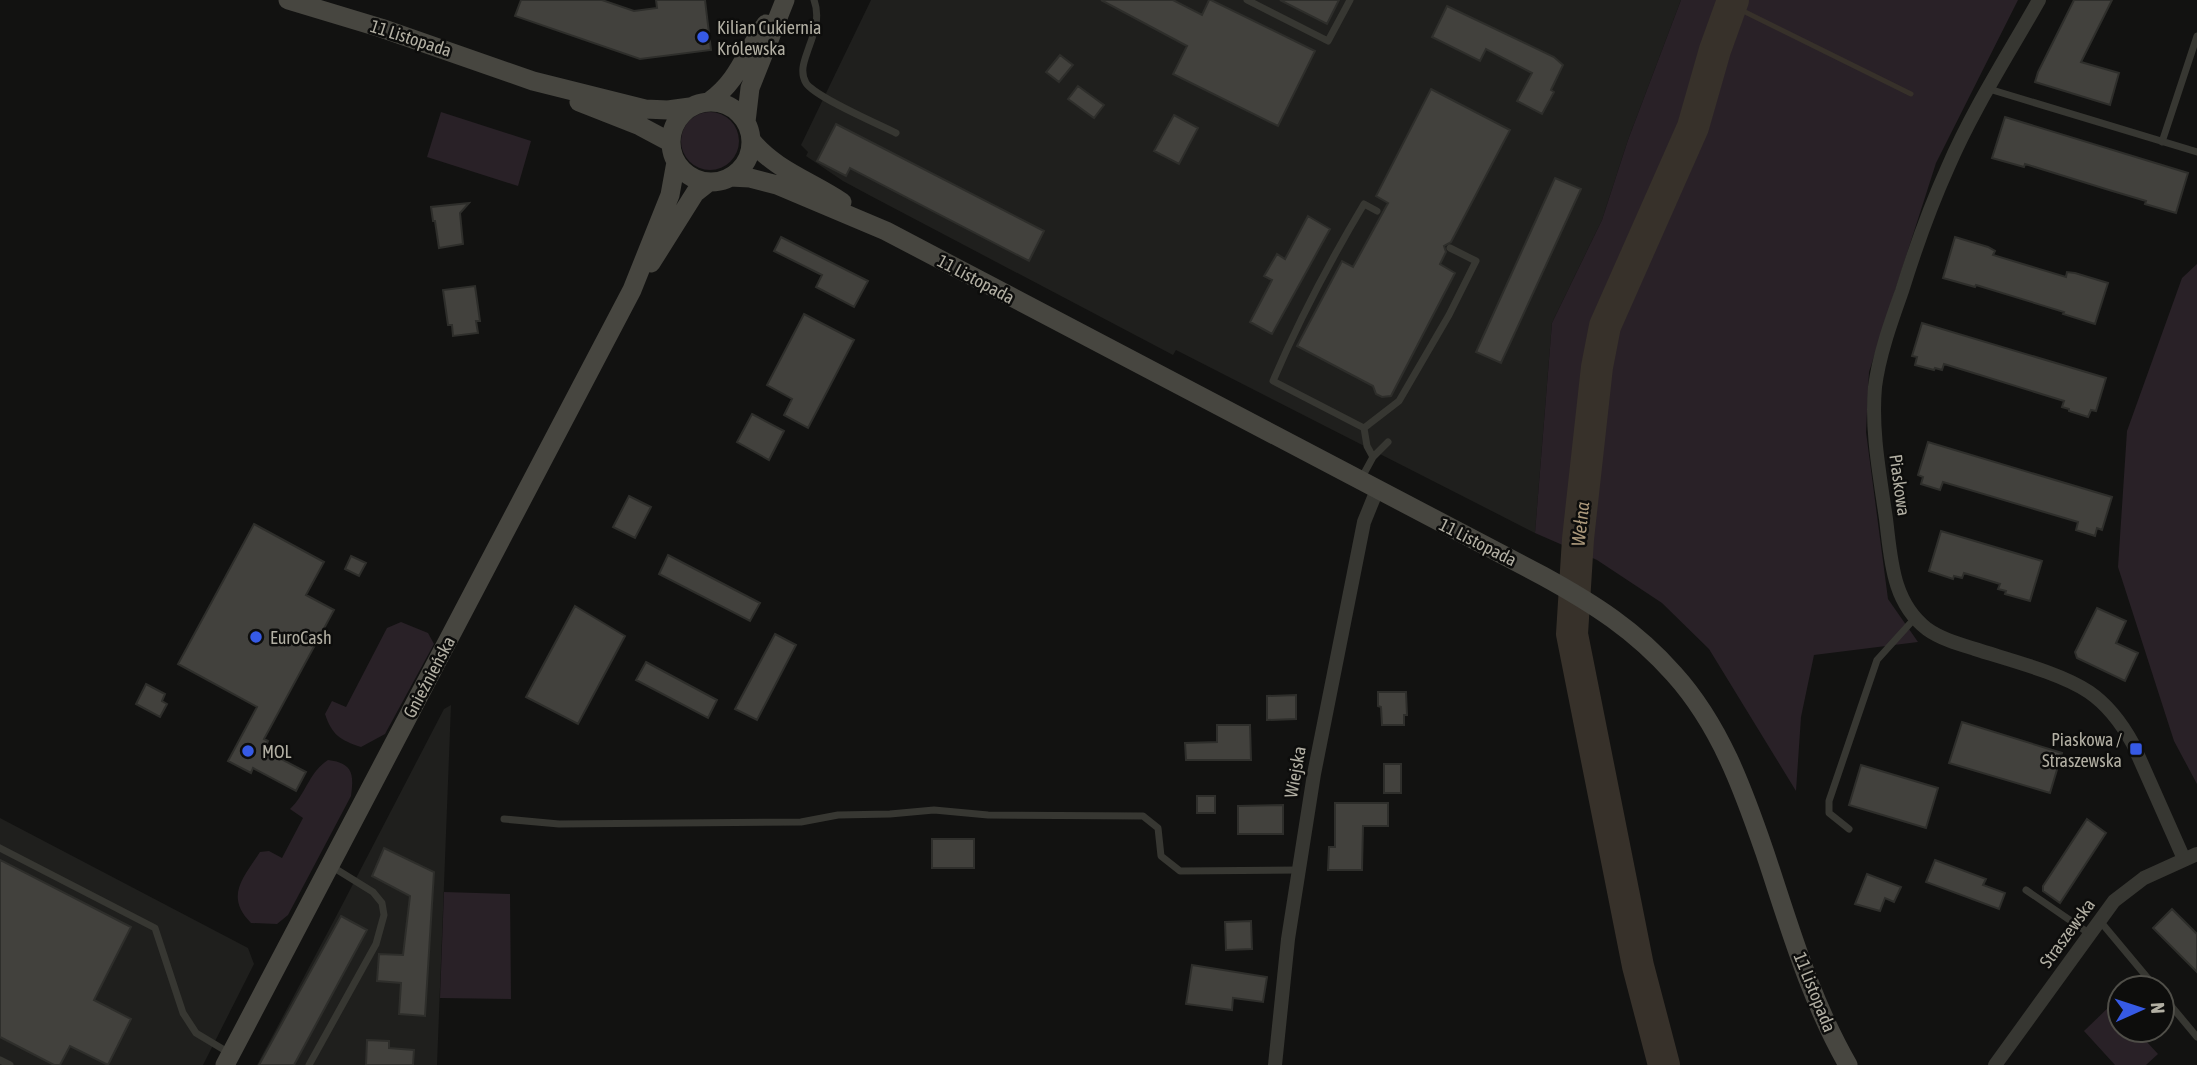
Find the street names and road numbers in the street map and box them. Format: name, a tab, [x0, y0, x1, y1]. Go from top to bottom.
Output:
street label: 11 Listopada	[368, 15, 454, 61]
street label: 11 Listopada	[934, 250, 1018, 308]
street label: Piaskowa	[1885, 453, 1915, 517]
street label: 11 Listopada	[1436, 514, 1520, 570]
street label: Gnieźnieńska	[399, 633, 459, 721]
street label: Wiejska	[1280, 744, 1310, 800]
street label: Straszewska	[2035, 894, 2099, 972]
street label: 11 Listopada	[1790, 949, 1840, 1035]

